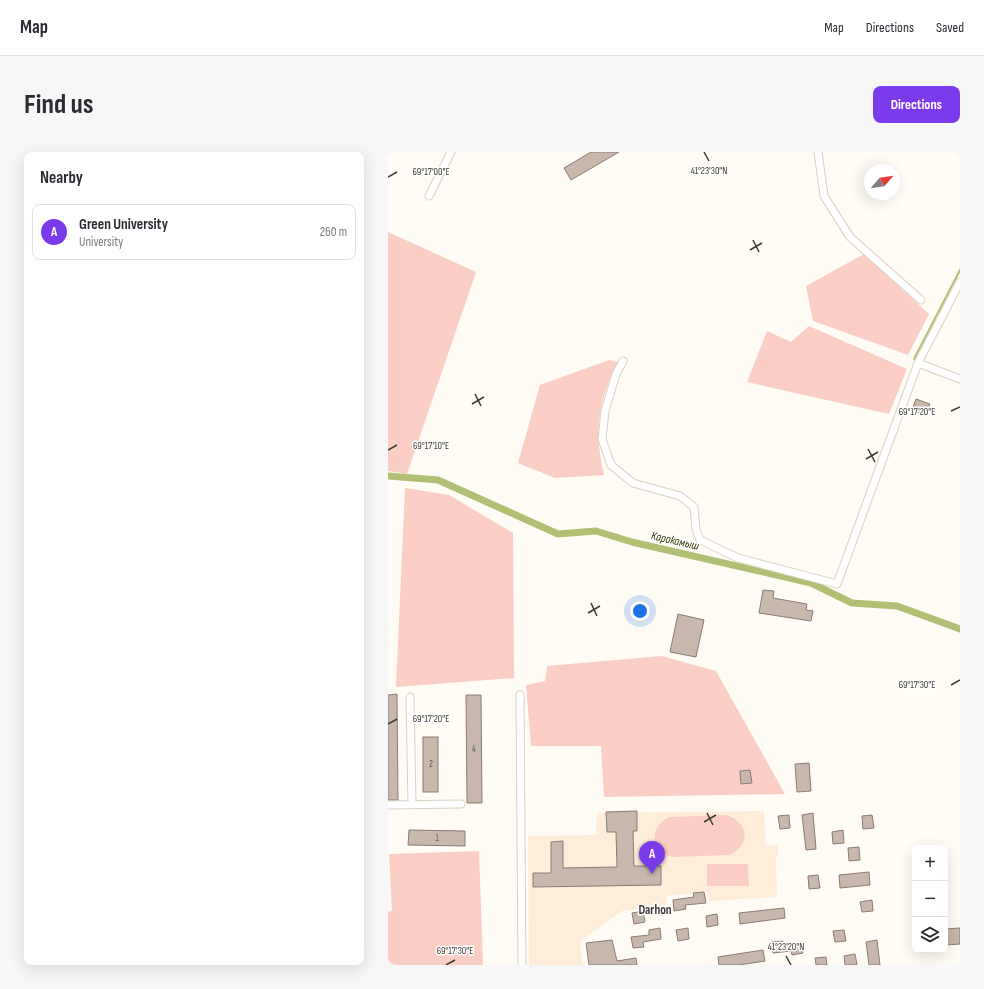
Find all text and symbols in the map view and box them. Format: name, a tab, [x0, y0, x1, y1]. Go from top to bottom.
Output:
text: Map	[20, 16, 48, 39]
text: Map	[824, 19, 844, 36]
text: Directions	[866, 19, 914, 36]
text: Saved	[936, 19, 964, 36]
button: Directions	[873, 86, 960, 123]
text: Find us	[24, 88, 93, 121]
north arrow	[864, 164, 900, 200]
text: 41°23'30"N	[691, 165, 727, 177]
text: 69°17'00"E	[412, 166, 450, 178]
text: Nearby	[40, 168, 83, 188]
text: Green University	[79, 215, 168, 234]
text: A	[51, 224, 57, 240]
text: 260 m	[320, 224, 347, 240]
text: University	[79, 234, 123, 250]
text: 69°17'20"E	[899, 406, 935, 418]
text: 69°17'10"E	[413, 440, 449, 452]
water label: Каракамыш	[649, 528, 701, 554]
your location	[630, 601, 650, 621]
text: 69°17'30"E	[899, 679, 935, 691]
text: 69°17'20"E	[413, 713, 449, 725]
house number: 4	[472, 744, 476, 755]
house number: 2	[429, 759, 433, 770]
house number: 1	[435, 833, 439, 844]
pin: A	[639, 841, 665, 874]
map controls	[912, 845, 948, 953]
button: +	[912, 845, 948, 881]
button: −	[912, 881, 948, 917]
district label: Darhon	[638, 902, 672, 918]
button: layers	[912, 917, 948, 953]
text: 41°23'20"N	[768, 941, 804, 953]
text: 69°17'30"E	[437, 945, 473, 957]

